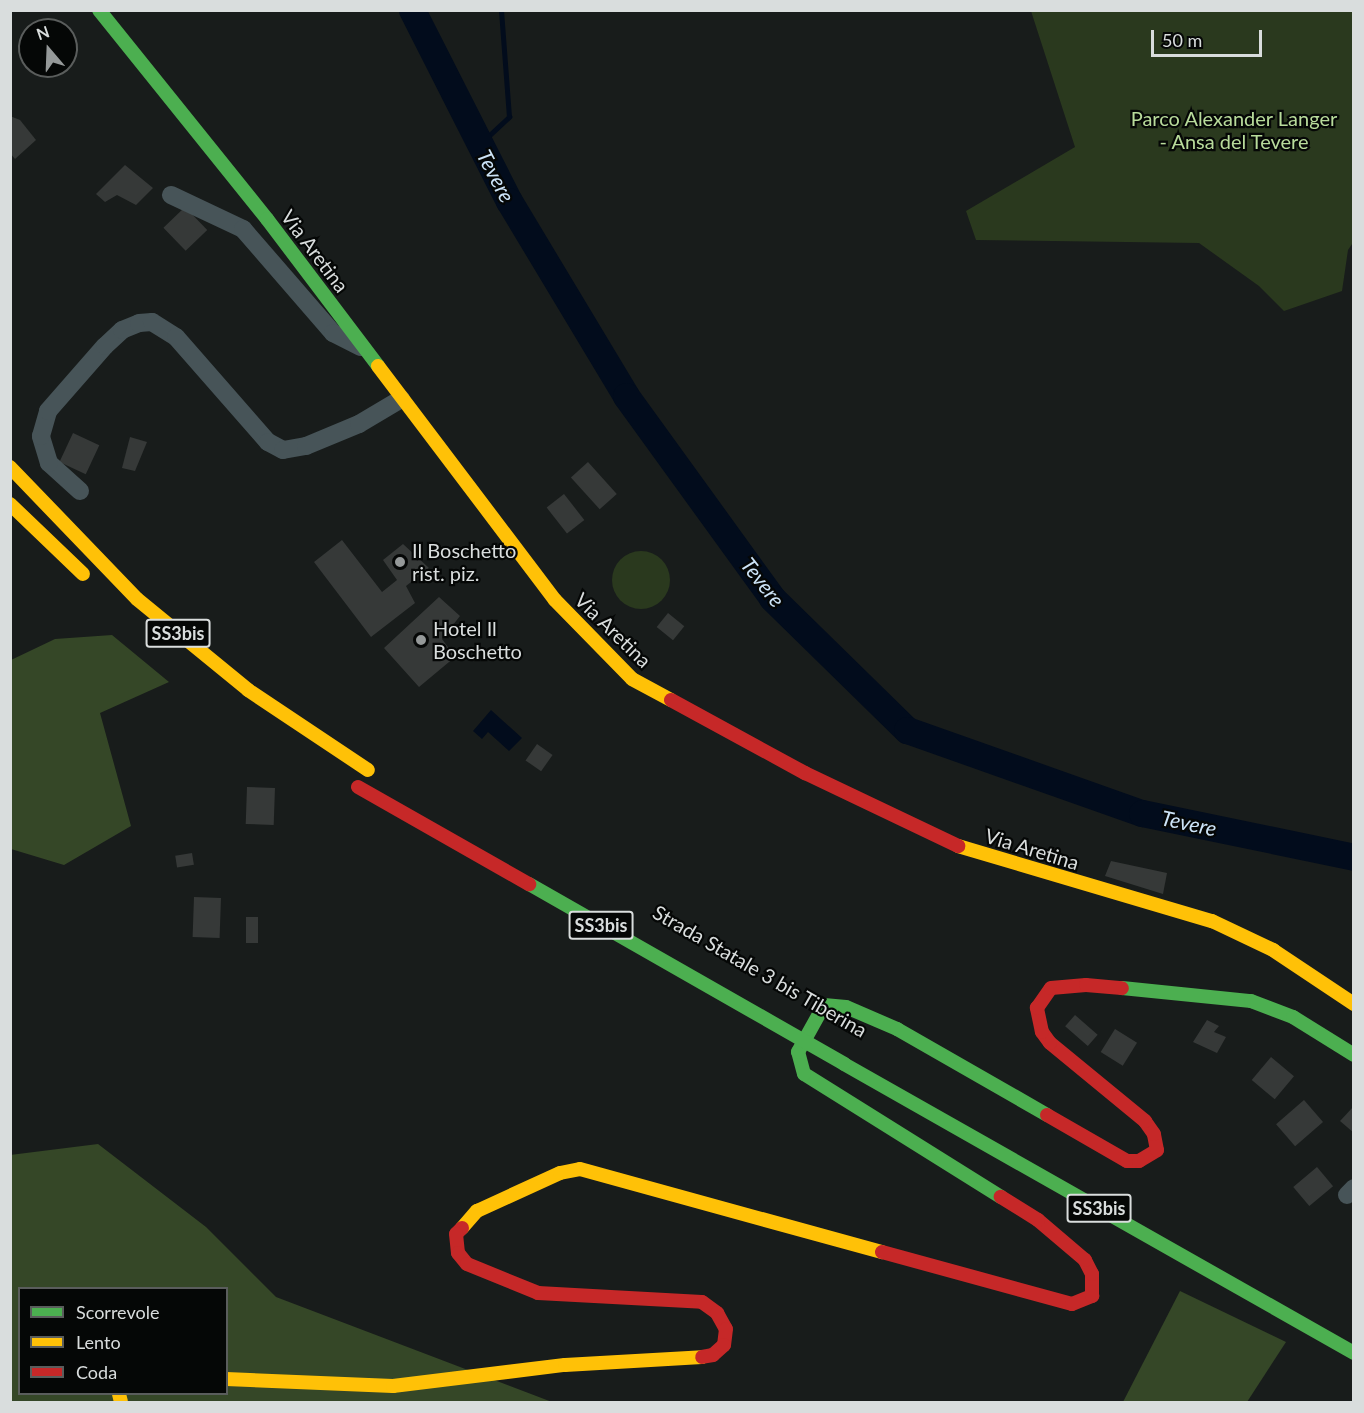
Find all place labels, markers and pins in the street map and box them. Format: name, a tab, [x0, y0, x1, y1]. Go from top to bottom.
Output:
place label: Il Boschetto rist. piz.	[412, 538, 516, 585]
marker: Il Boschetto rist. piz.	[393, 555, 407, 569]
place label: Hotel Il Boschetto	[433, 616, 522, 663]
marker: Hotel Il Boschetto	[414, 633, 428, 647]

